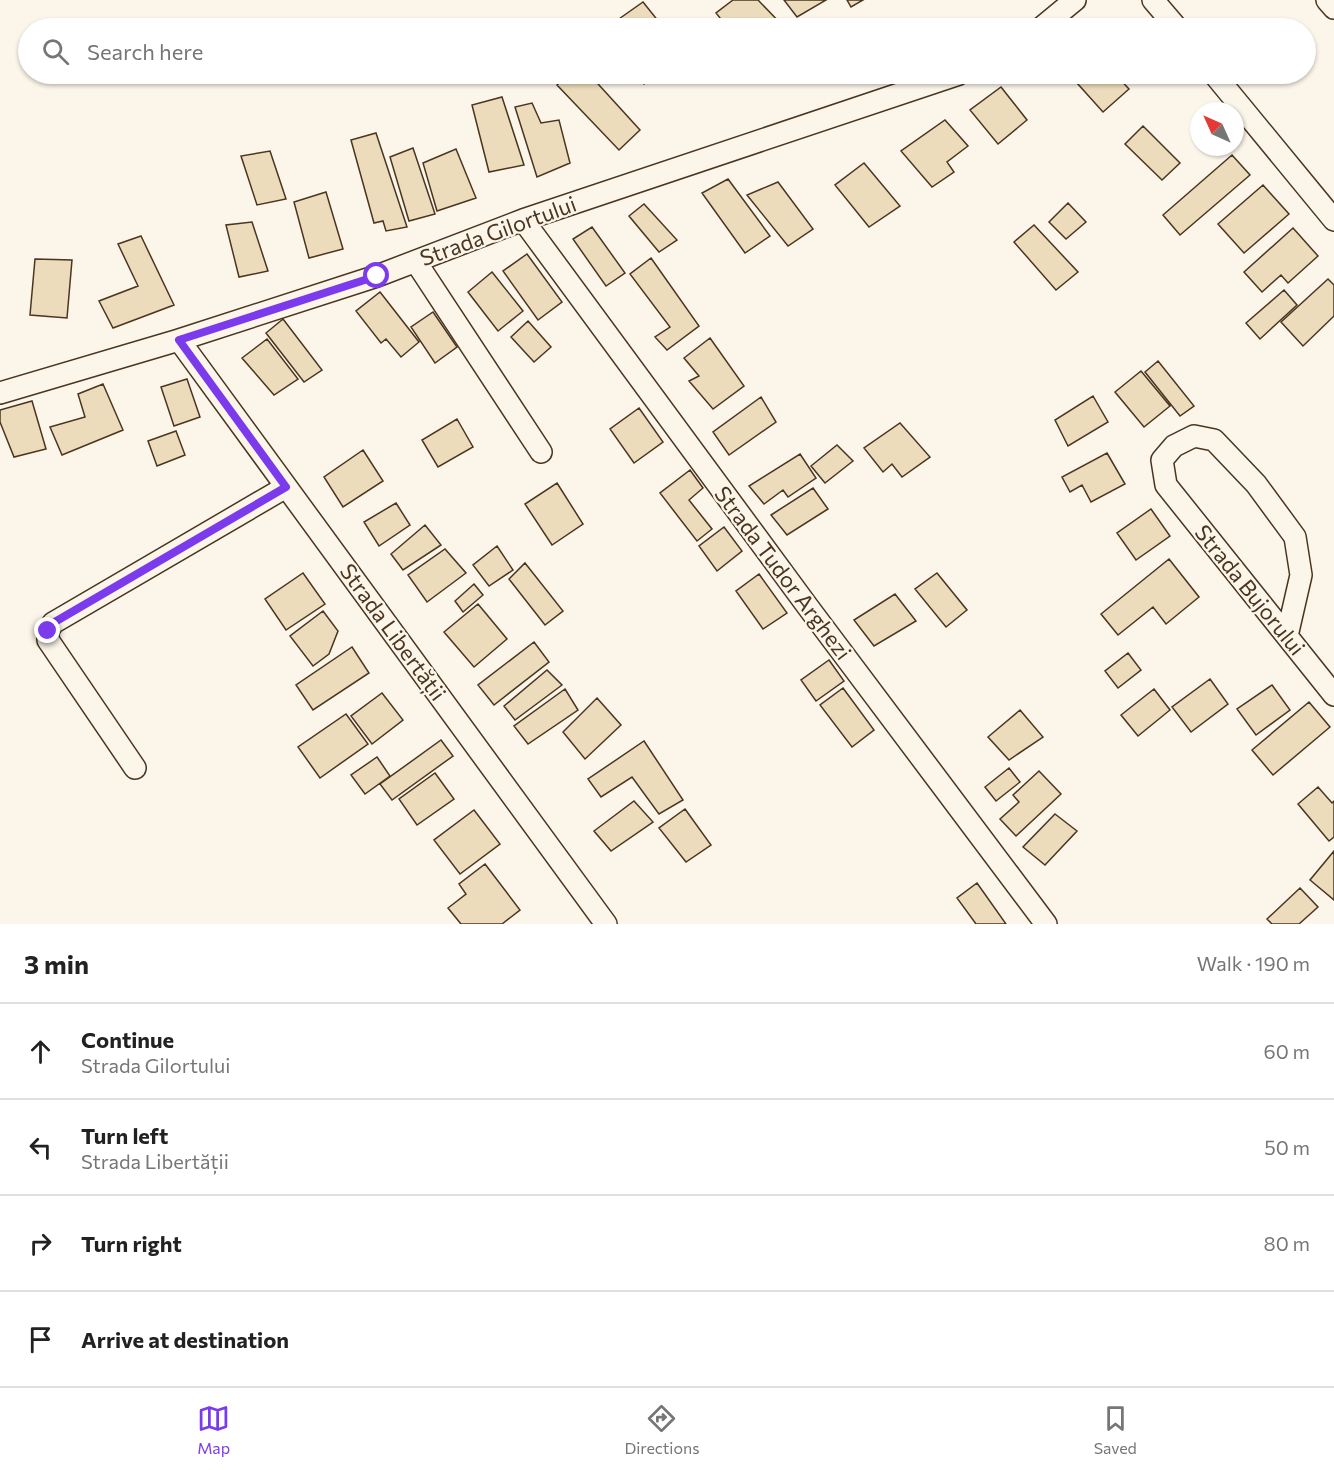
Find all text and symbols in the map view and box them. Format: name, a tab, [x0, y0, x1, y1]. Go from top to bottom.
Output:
search box	[18, 18, 1316, 84]
icon: search	[39, 35, 72, 68]
text: Search here	[87, 38, 203, 65]
north arrow	[1190, 102, 1244, 156]
street label: Strada Gilortului	[416, 190, 580, 271]
route start	[363, 262, 389, 288]
street label: Strada Tudor Arghezi	[709, 481, 857, 665]
street label: Strada Bujorului	[1190, 519, 1311, 660]
street label: Strada Libertății	[334, 558, 452, 706]
route end	[34, 617, 60, 643]
text: 3 min	[24, 948, 89, 979]
text: Walk · 190 m	[1197, 951, 1310, 975]
text: Continue	[81, 1026, 174, 1053]
icon: ahead	[24, 1035, 57, 1068]
text: 60 m	[1264, 1039, 1310, 1063]
text: Strada Gilortului	[81, 1053, 230, 1077]
text: Turn left	[81, 1122, 168, 1149]
icon: left	[24, 1131, 57, 1164]
text: 50 m	[1264, 1135, 1310, 1159]
text: Strada Libertății	[81, 1149, 229, 1173]
icon: right	[24, 1227, 57, 1260]
text: Turn right	[81, 1230, 182, 1257]
text: 80 m	[1264, 1231, 1310, 1255]
icon: arrive	[24, 1323, 57, 1356]
text: Arrive at destination	[81, 1326, 289, 1353]
tab: Map	[197, 1402, 230, 1457]
tab: Directions	[624, 1402, 699, 1457]
tab: Saved	[1094, 1402, 1137, 1457]

